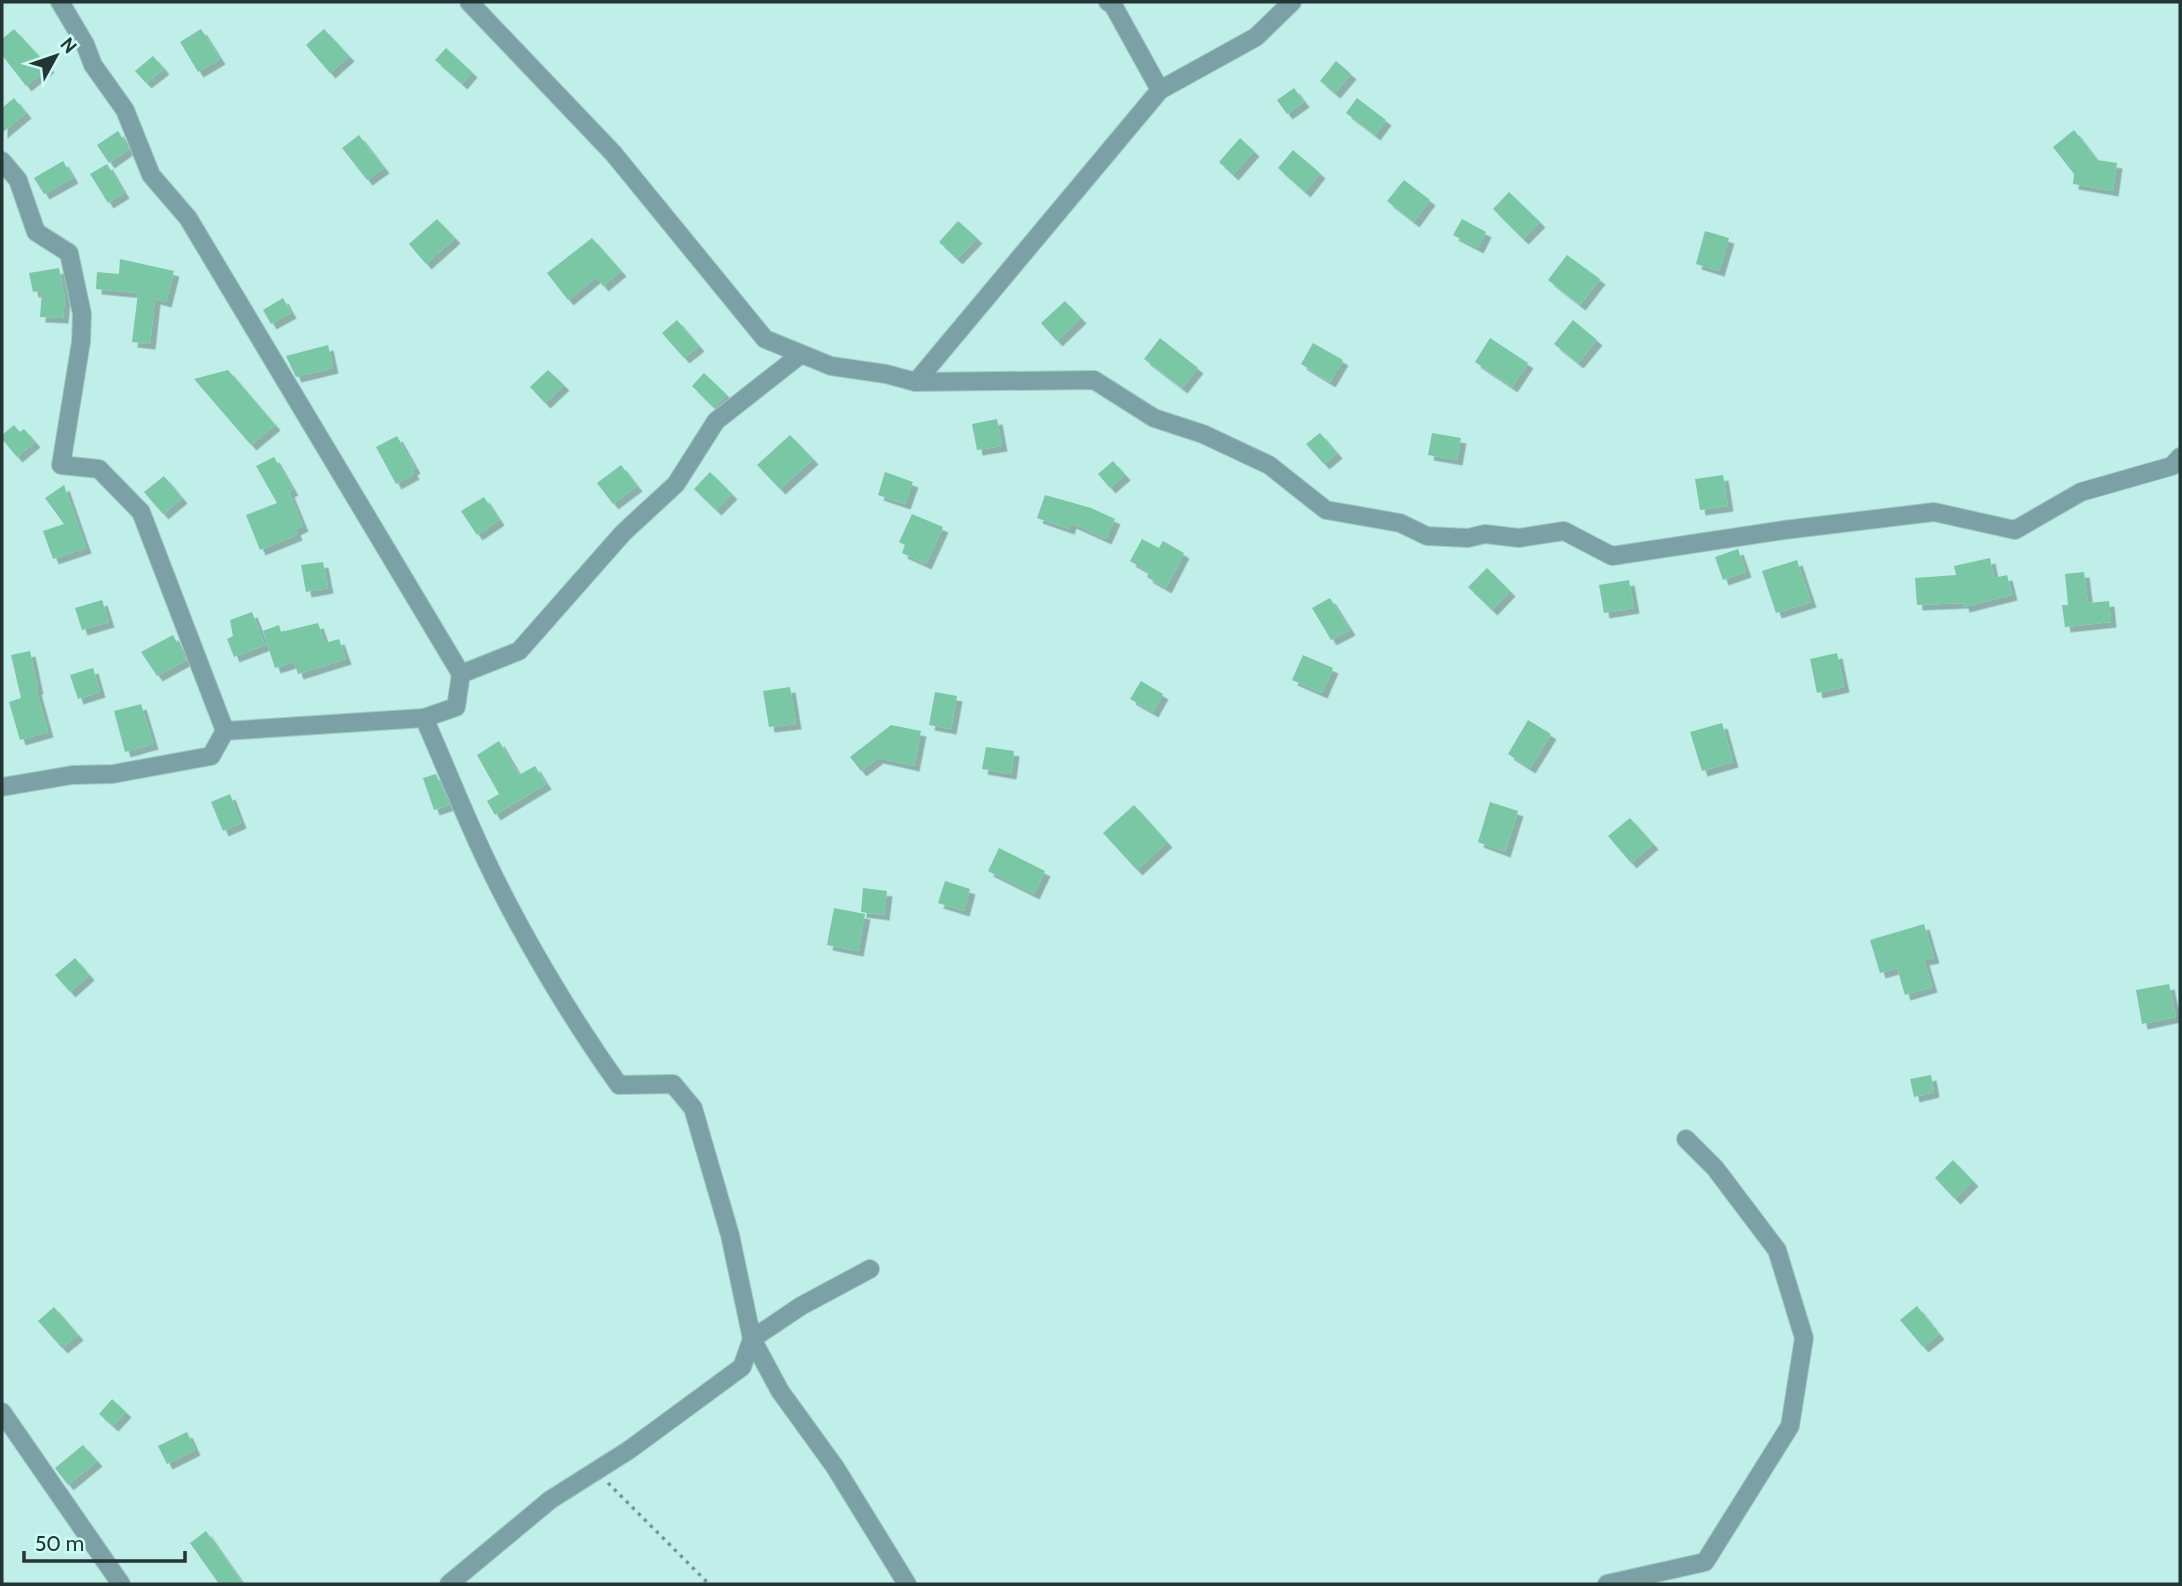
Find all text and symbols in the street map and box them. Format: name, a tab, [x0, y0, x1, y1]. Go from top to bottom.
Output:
north arrow	[21, 21, 91, 91]
text: N	[56, 33, 82, 58]
scale bar	[24, 1520, 186, 1564]
text: 50 m	[35, 1531, 84, 1556]

